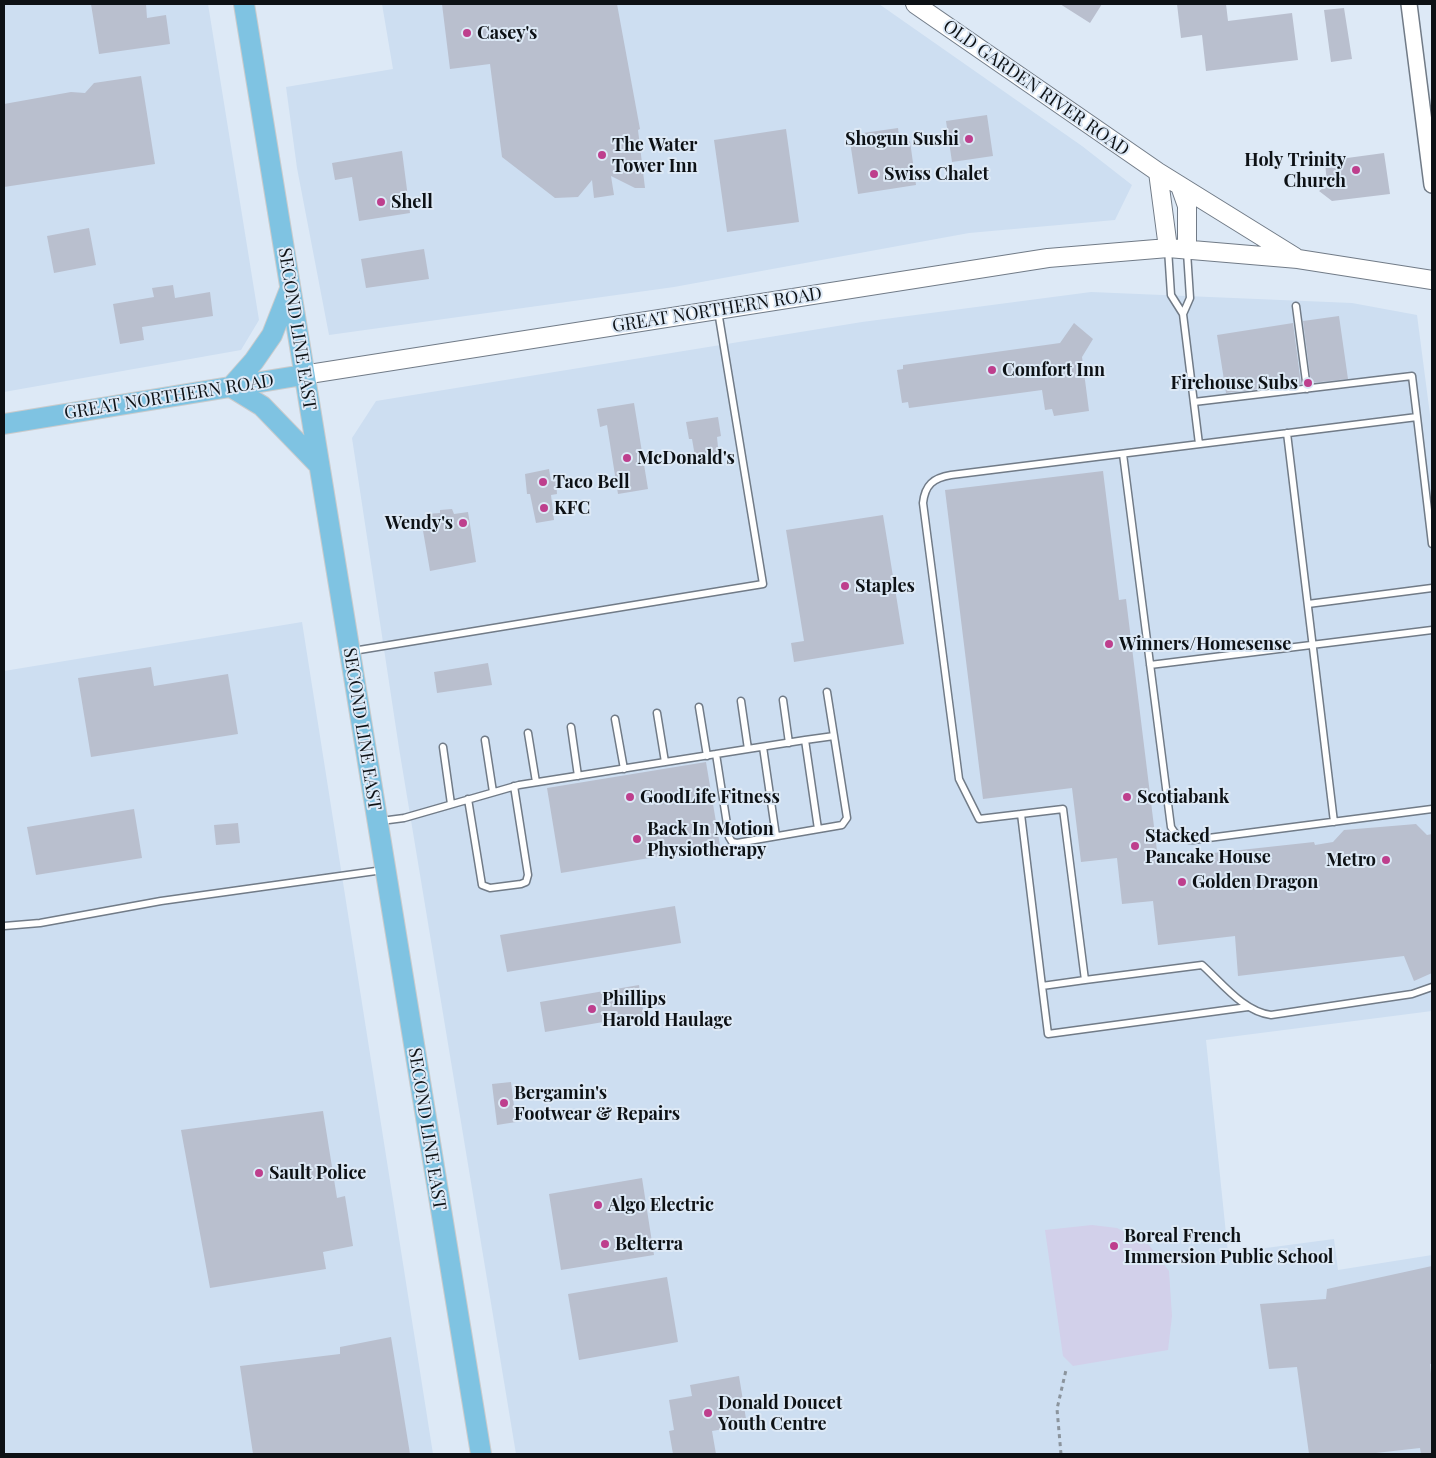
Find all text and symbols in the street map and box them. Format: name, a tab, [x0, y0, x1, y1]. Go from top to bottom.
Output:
street label: OLD GARDEN RIVER ROAD	[939, 15, 1133, 161]
place label: Casey's	[477, 22, 537, 44]
marker: Casey's	[461, 27, 473, 39]
place label: Shogun Sushi	[845, 128, 959, 150]
marker: Shogun Sushi	[963, 133, 975, 145]
place label: The Water Tower Inn	[612, 134, 698, 176]
marker: The Water Tower Inn	[596, 149, 608, 161]
place label: Holy Trinity Church	[1244, 149, 1346, 192]
place label: Swiss Chalet	[884, 163, 989, 185]
marker: Holy Trinity Church	[1350, 164, 1362, 176]
marker: Swiss Chalet	[868, 168, 880, 180]
place label: Shell	[391, 191, 433, 213]
marker: Shell	[375, 196, 387, 208]
street label: SECOND LINE EAST	[273, 246, 321, 412]
street label: GREAT NORTHERN ROAD	[611, 283, 823, 337]
place label: Comfort Inn	[1002, 359, 1105, 381]
marker: Comfort Inn	[986, 364, 998, 376]
street label: GREAT NORTHERN ROAD	[63, 370, 275, 424]
place label: Firehouse Subs	[1171, 372, 1298, 394]
marker: Firehouse Subs	[1302, 377, 1314, 389]
place label: McDonald's	[637, 447, 735, 469]
marker: McDonald's	[621, 452, 633, 464]
place label: Taco Bell	[553, 471, 630, 493]
marker: Taco Bell	[537, 476, 549, 488]
place label: KFC	[554, 497, 590, 519]
marker: KFC	[538, 502, 550, 514]
place label: Wendy's	[385, 512, 453, 534]
marker: Wendy's	[457, 517, 469, 529]
place label: Staples	[855, 575, 915, 597]
marker: Staples	[839, 580, 851, 592]
place label: Winners/Homesense	[1119, 633, 1291, 655]
marker: Winners/Homesense	[1103, 638, 1115, 650]
street label: SECOND LINE EAST	[338, 646, 386, 812]
place label: GoodLife Fitness	[640, 786, 780, 808]
place label: Scotiabank	[1137, 786, 1229, 808]
marker: GoodLife Fitness	[624, 791, 636, 803]
marker: Scotiabank	[1121, 791, 1133, 803]
place label: Back In Motion Physiotherapy	[647, 818, 774, 861]
place label: Stacked Pancake House	[1145, 825, 1271, 868]
marker: Back In Motion Physiotherapy	[631, 833, 643, 845]
marker: Stacked Pancake House	[1129, 840, 1141, 852]
place label: Metro	[1326, 849, 1376, 871]
marker: Metro	[1380, 854, 1392, 866]
place label: Golden Dragon	[1192, 871, 1318, 893]
marker: Golden Dragon	[1176, 876, 1188, 888]
place label: Phillips Harold Haulage	[602, 988, 732, 1030]
marker: Phillips Harold Haulage	[586, 1003, 598, 1015]
street label: SECOND LINE EAST	[403, 1046, 451, 1212]
place label: Bergamin's Footwear & Repairs	[514, 1082, 680, 1124]
marker: Bergamin's Footwear & Repairs	[498, 1097, 510, 1109]
place label: Sault Police	[269, 1162, 366, 1184]
marker: Sault Police	[253, 1167, 265, 1179]
place label: Algo Electric	[608, 1194, 714, 1216]
marker: Algo Electric	[592, 1199, 604, 1211]
place label: Boreal French Immersion Public School	[1124, 1225, 1333, 1268]
place label: Belterra	[615, 1233, 683, 1255]
marker: Belterra	[599, 1238, 611, 1250]
marker: Boreal French Immersion Public School	[1108, 1240, 1120, 1252]
place label: Donald Doucet Youth Centre	[718, 1392, 842, 1435]
marker: Donald Doucet Youth Centre	[702, 1407, 714, 1419]

